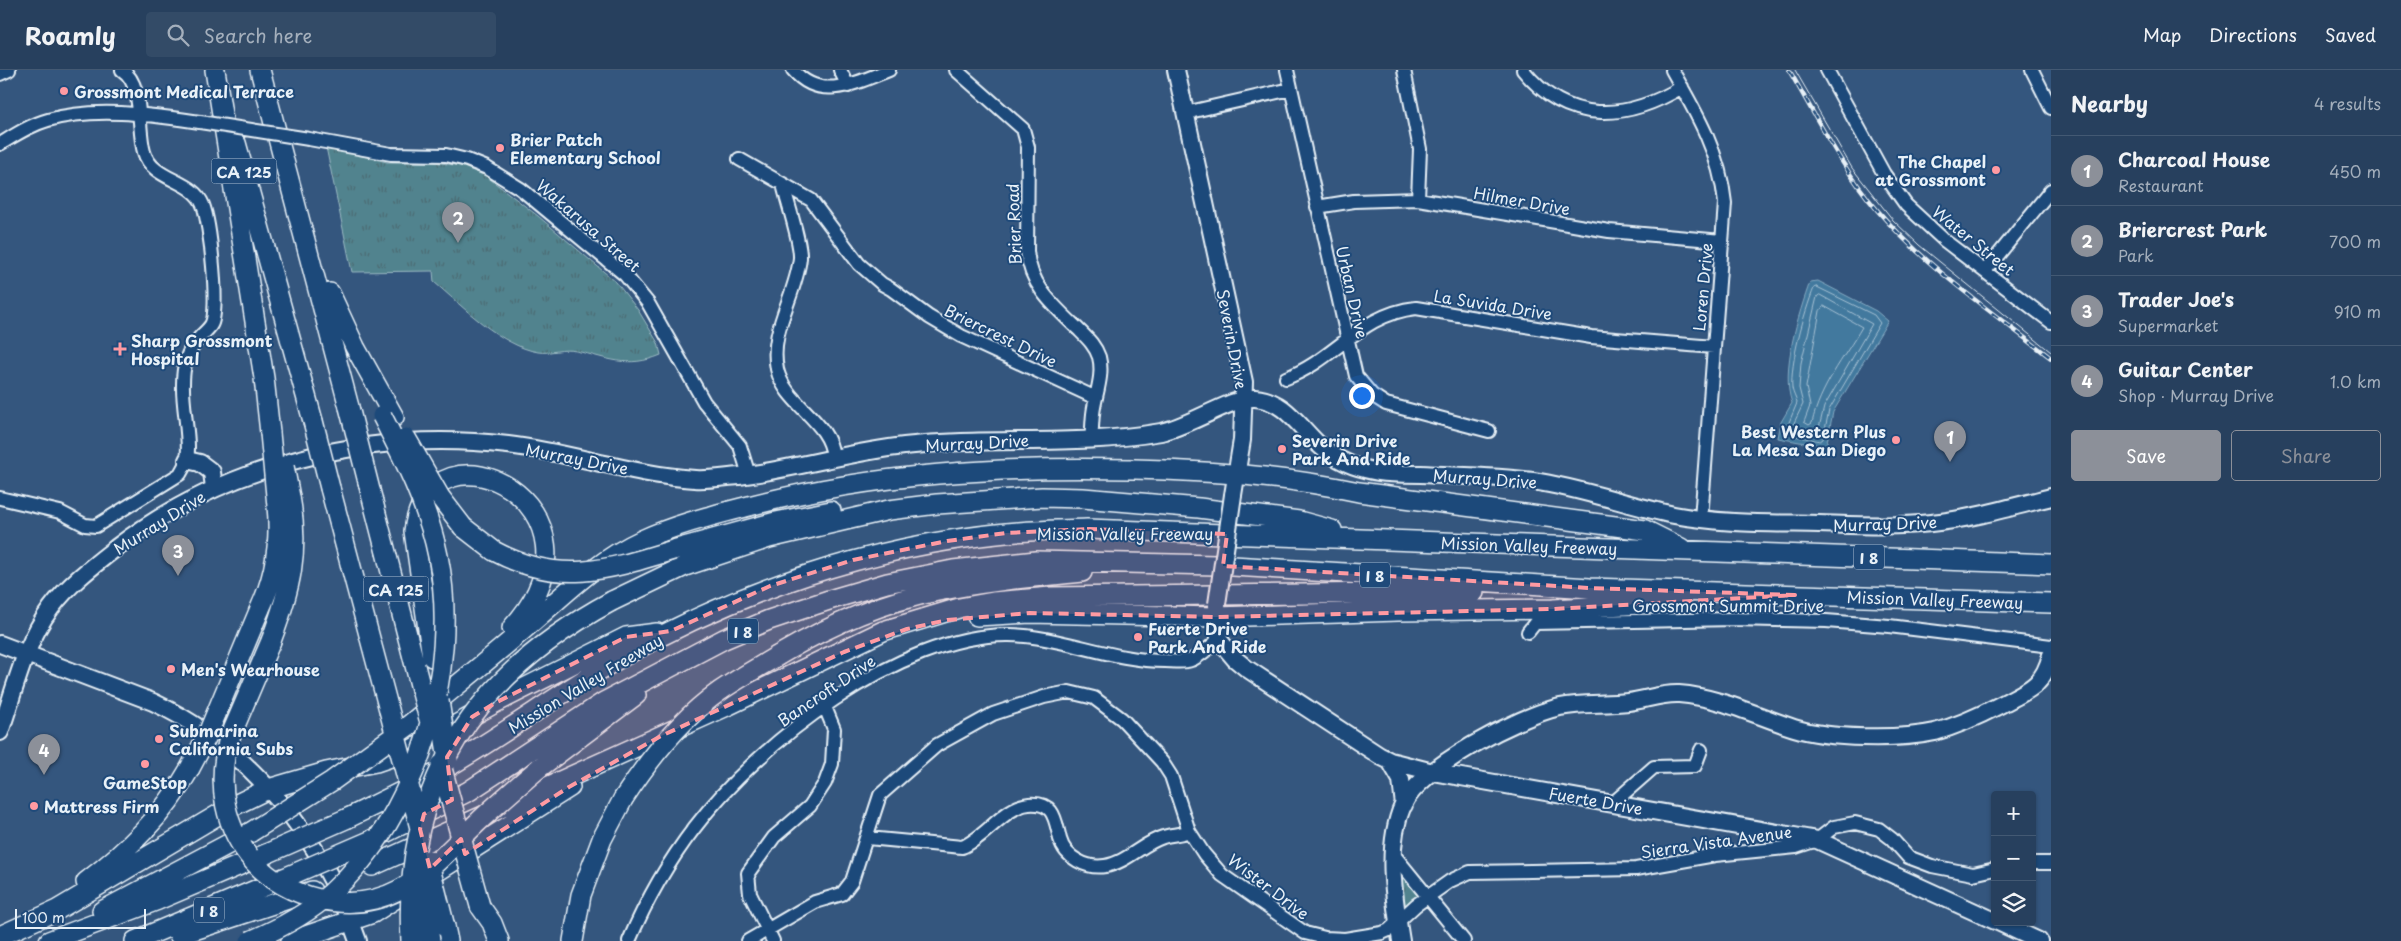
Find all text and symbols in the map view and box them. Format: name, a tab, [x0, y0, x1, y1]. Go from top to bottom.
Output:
search box	[146, 12, 496, 57]
text: Roamly	[25, 17, 116, 53]
icon: search	[164, 21, 192, 49]
text: Search here	[204, 21, 312, 49]
text: Map	[2143, 21, 2181, 48]
text: Directions	[2209, 21, 2297, 48]
text: Saved	[2325, 21, 2376, 48]
place label: Grossmont Medical Terrace	[74, 79, 294, 103]
marker: Grossmont Medical Terrace	[58, 85, 70, 97]
text: Nearby	[2071, 87, 2148, 119]
text: 4 results	[2314, 91, 2381, 115]
place label: Brier Patch Elementary School	[510, 127, 661, 169]
marker: Brier Patch Elementary School	[494, 142, 506, 154]
text: Charcoal House	[2118, 145, 2270, 173]
place label: The Chapel at Grossmont	[1875, 149, 1986, 191]
road number: CA 125	[212, 158, 276, 184]
text: 1	[2083, 159, 2091, 183]
text: 450 m	[2329, 159, 2381, 183]
marker: The Chapel at Grossmont	[1990, 164, 2002, 176]
street label: Wakarusa Street	[532, 173, 647, 277]
text: Restaurant	[2118, 173, 2204, 197]
street label: Hilmer Drive	[1472, 180, 1572, 220]
street label: Brier Road	[1000, 183, 1026, 265]
street label: Water Street	[1928, 199, 2021, 281]
pin: 2	[442, 202, 474, 243]
text: Briercrest Park	[2118, 215, 2267, 243]
text: 2	[2081, 229, 2093, 253]
text: 700 m	[2329, 229, 2381, 253]
street label: Loren Drive	[1686, 242, 1718, 332]
street label: Urban Drive	[1331, 243, 1375, 341]
text: Park	[2118, 243, 2154, 267]
street label: La Suvida Drive	[1432, 283, 1554, 325]
text: Trader Joe's	[2118, 285, 2234, 313]
street label: Severin Drive	[1212, 287, 1254, 391]
street label: Briercrest Drive	[940, 297, 1062, 373]
text: 3	[2082, 299, 2092, 323]
text: 910 m	[2334, 299, 2381, 323]
text: Supermarket	[2118, 313, 2218, 337]
place label: Sharp Grossmont Hospital	[131, 328, 273, 370]
marker: Sharp Grossmont Hospital	[113, 342, 127, 356]
text: Guitar Center	[2118, 355, 2253, 383]
text: 4	[2082, 369, 2092, 393]
text: 1.0 km	[2330, 369, 2381, 393]
your location	[1349, 383, 1375, 409]
text: Shop · Murray Drive	[2118, 383, 2274, 407]
place label: Best Western Plus La Mesa San Diego	[1732, 419, 1886, 461]
pin: 1	[1934, 421, 1966, 462]
street label: Murray Drive	[924, 427, 1030, 457]
place label: Severin Drive Park And Ride	[1292, 428, 1411, 470]
button: Save	[2071, 430, 2221, 481]
button: Share	[2231, 430, 2381, 481]
marker: Best Western Plus La Mesa San Diego	[1890, 434, 1902, 446]
street label: Murray Drive	[524, 436, 630, 480]
marker: Severin Drive Park And Ride	[1276, 443, 1288, 455]
street label: Murray Drive	[1432, 462, 1538, 494]
street label: Murray Drive	[108, 484, 210, 560]
street label: Murray Drive	[1833, 509, 1937, 537]
street label: Mission Valley Freeway	[1037, 521, 1213, 545]
street label: Mission Valley Freeway	[1440, 530, 1618, 560]
pin: 3	[162, 535, 194, 576]
road number: I 8	[1854, 544, 1884, 570]
road number: I 8	[1360, 562, 1390, 588]
road number: CA 125	[364, 576, 428, 602]
street label: Mission Valley Freeway	[1846, 584, 2024, 614]
street label: Grossmont Summit Drive	[1632, 593, 1824, 617]
place label: Fuerte Drive Park And Ride	[1148, 616, 1267, 658]
road number: I 8	[728, 618, 758, 644]
street label: Mission Valley Freeway	[503, 627, 667, 739]
marker: Fuerte Drive Park And Ride	[1132, 631, 1144, 643]
street label: Bancroft Drive	[772, 648, 880, 732]
place label: Men's Wearhouse	[181, 657, 320, 681]
marker: Men's Wearhouse	[165, 663, 177, 675]
place label: Submarina California Subs	[169, 718, 293, 760]
marker: Submarina California Subs	[153, 733, 165, 745]
pin: 4	[28, 734, 60, 775]
marker: GameStop	[139, 758, 151, 770]
place label: GameStop	[103, 770, 187, 794]
street label: Fuerte Drive	[1547, 780, 1645, 820]
map controls	[1991, 791, 2036, 926]
button: +	[1991, 791, 2036, 836]
place label: Mattress Firm	[44, 794, 159, 818]
marker: Mattress Firm	[28, 800, 40, 812]
street label: Sierra Vista Avenue	[1639, 819, 1793, 863]
button: −	[1991, 836, 2036, 881]
street label: Wister Drive	[1223, 847, 1315, 925]
button: layers	[1991, 881, 2036, 926]
road number: I 8	[194, 898, 224, 922]
scale bar	[15, 906, 146, 929]
text: 100 m	[22, 907, 65, 928]

